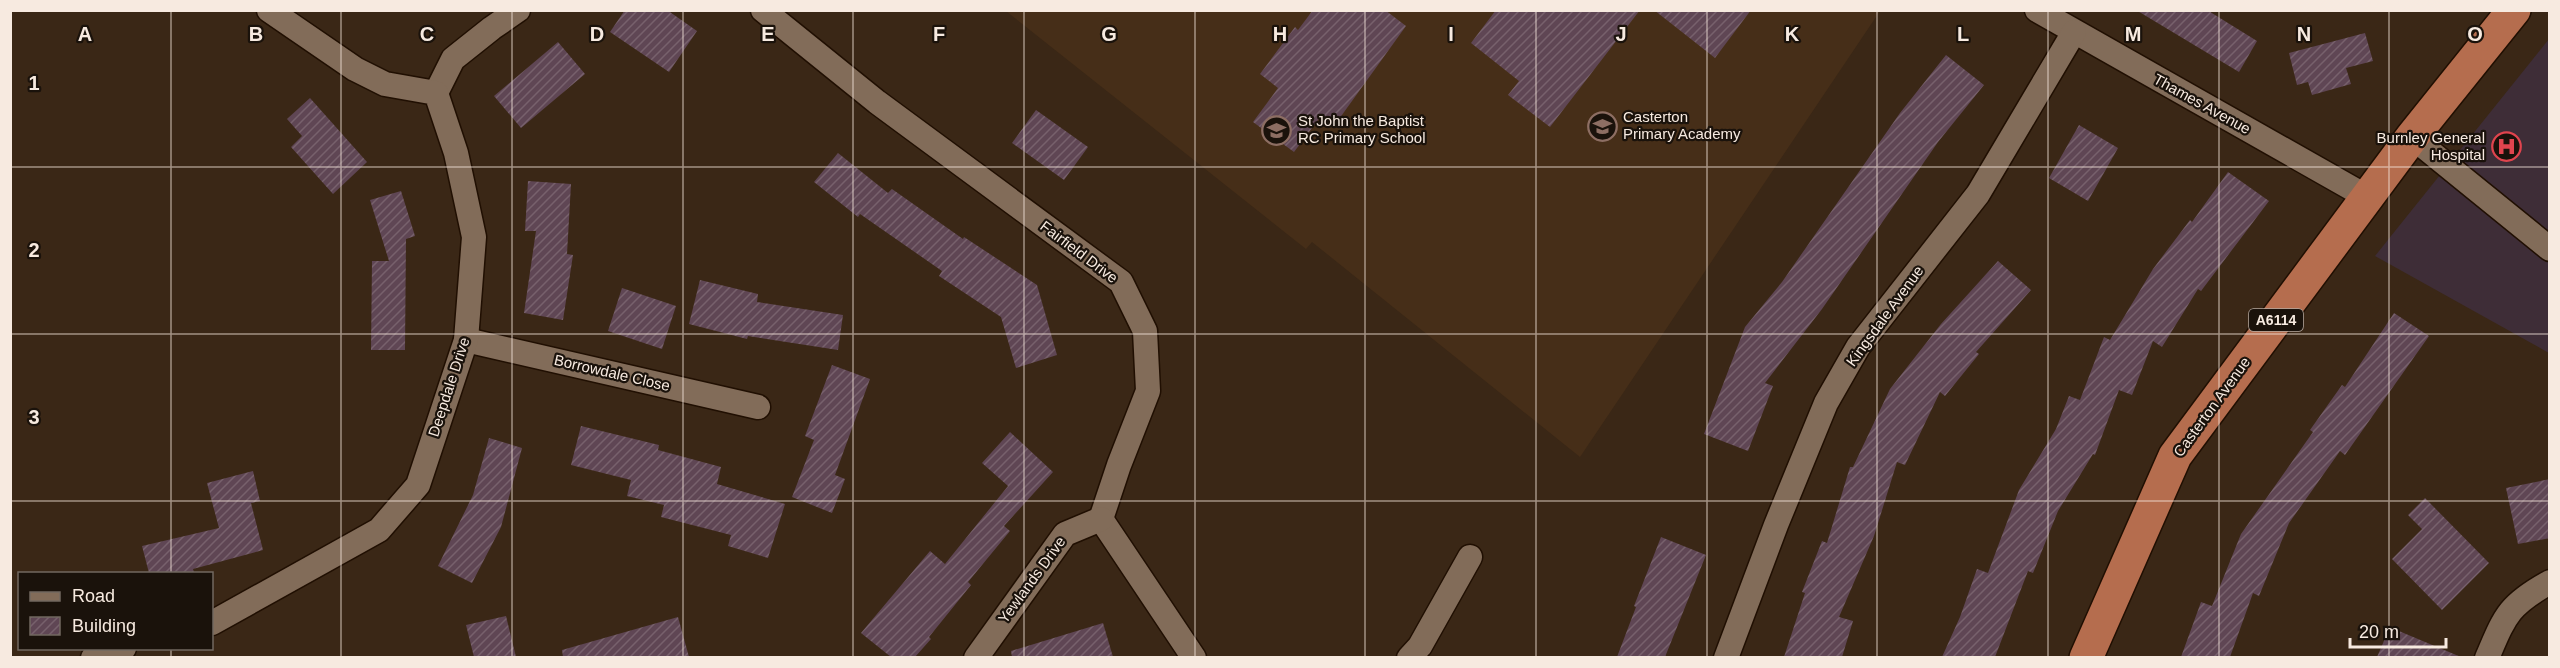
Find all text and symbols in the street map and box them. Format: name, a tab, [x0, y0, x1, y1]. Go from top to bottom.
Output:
text: A	[78, 23, 92, 45]
text: B	[249, 23, 263, 45]
text: C	[420, 23, 434, 45]
text: D	[590, 23, 604, 45]
text: E	[761, 23, 775, 45]
text: F	[933, 23, 945, 45]
text: G	[1101, 23, 1117, 45]
text: H	[1273, 23, 1287, 45]
text: I	[1448, 23, 1454, 45]
text: J	[1615, 23, 1627, 45]
text: K	[1785, 23, 1800, 45]
text: L	[1957, 23, 1969, 45]
text: M	[2125, 23, 2141, 45]
text: N	[2297, 23, 2311, 45]
text: O	[2467, 23, 2483, 45]
street label: Thames Avenue	[2151, 70, 2254, 137]
text: 1	[28, 72, 40, 94]
place label: Casterton Primary Academy	[1623, 108, 1741, 142]
school or university icon: Casterton Primary Academy	[1586, 110, 1618, 142]
place label: St John the Baptist RC Primary School	[1298, 112, 1426, 146]
school or university icon: St John the Baptist RC Primary School	[1261, 114, 1293, 146]
place label: Burnley General Hospital	[2377, 129, 2485, 163]
hospital icon: Burnley General Hospital	[2490, 131, 2522, 163]
street label: Fairfield Drive	[1037, 217, 1121, 286]
text: 2	[28, 239, 40, 261]
street label: Kingsdale Avenue	[1843, 262, 1927, 369]
road number: A6114	[2249, 309, 2303, 331]
street label: Deepdale Drive	[424, 335, 473, 439]
street label: Borrowdale Close	[553, 351, 672, 394]
street label: Casterton Avenue	[2170, 354, 2253, 460]
text: 3	[28, 406, 40, 428]
street label: Yewlands Drive	[994, 533, 1069, 626]
legend	[18, 572, 213, 650]
text: Road	[72, 586, 115, 606]
scale bar	[2350, 611, 2446, 649]
text: Building	[72, 616, 136, 636]
text: 20 m	[2359, 622, 2399, 642]

